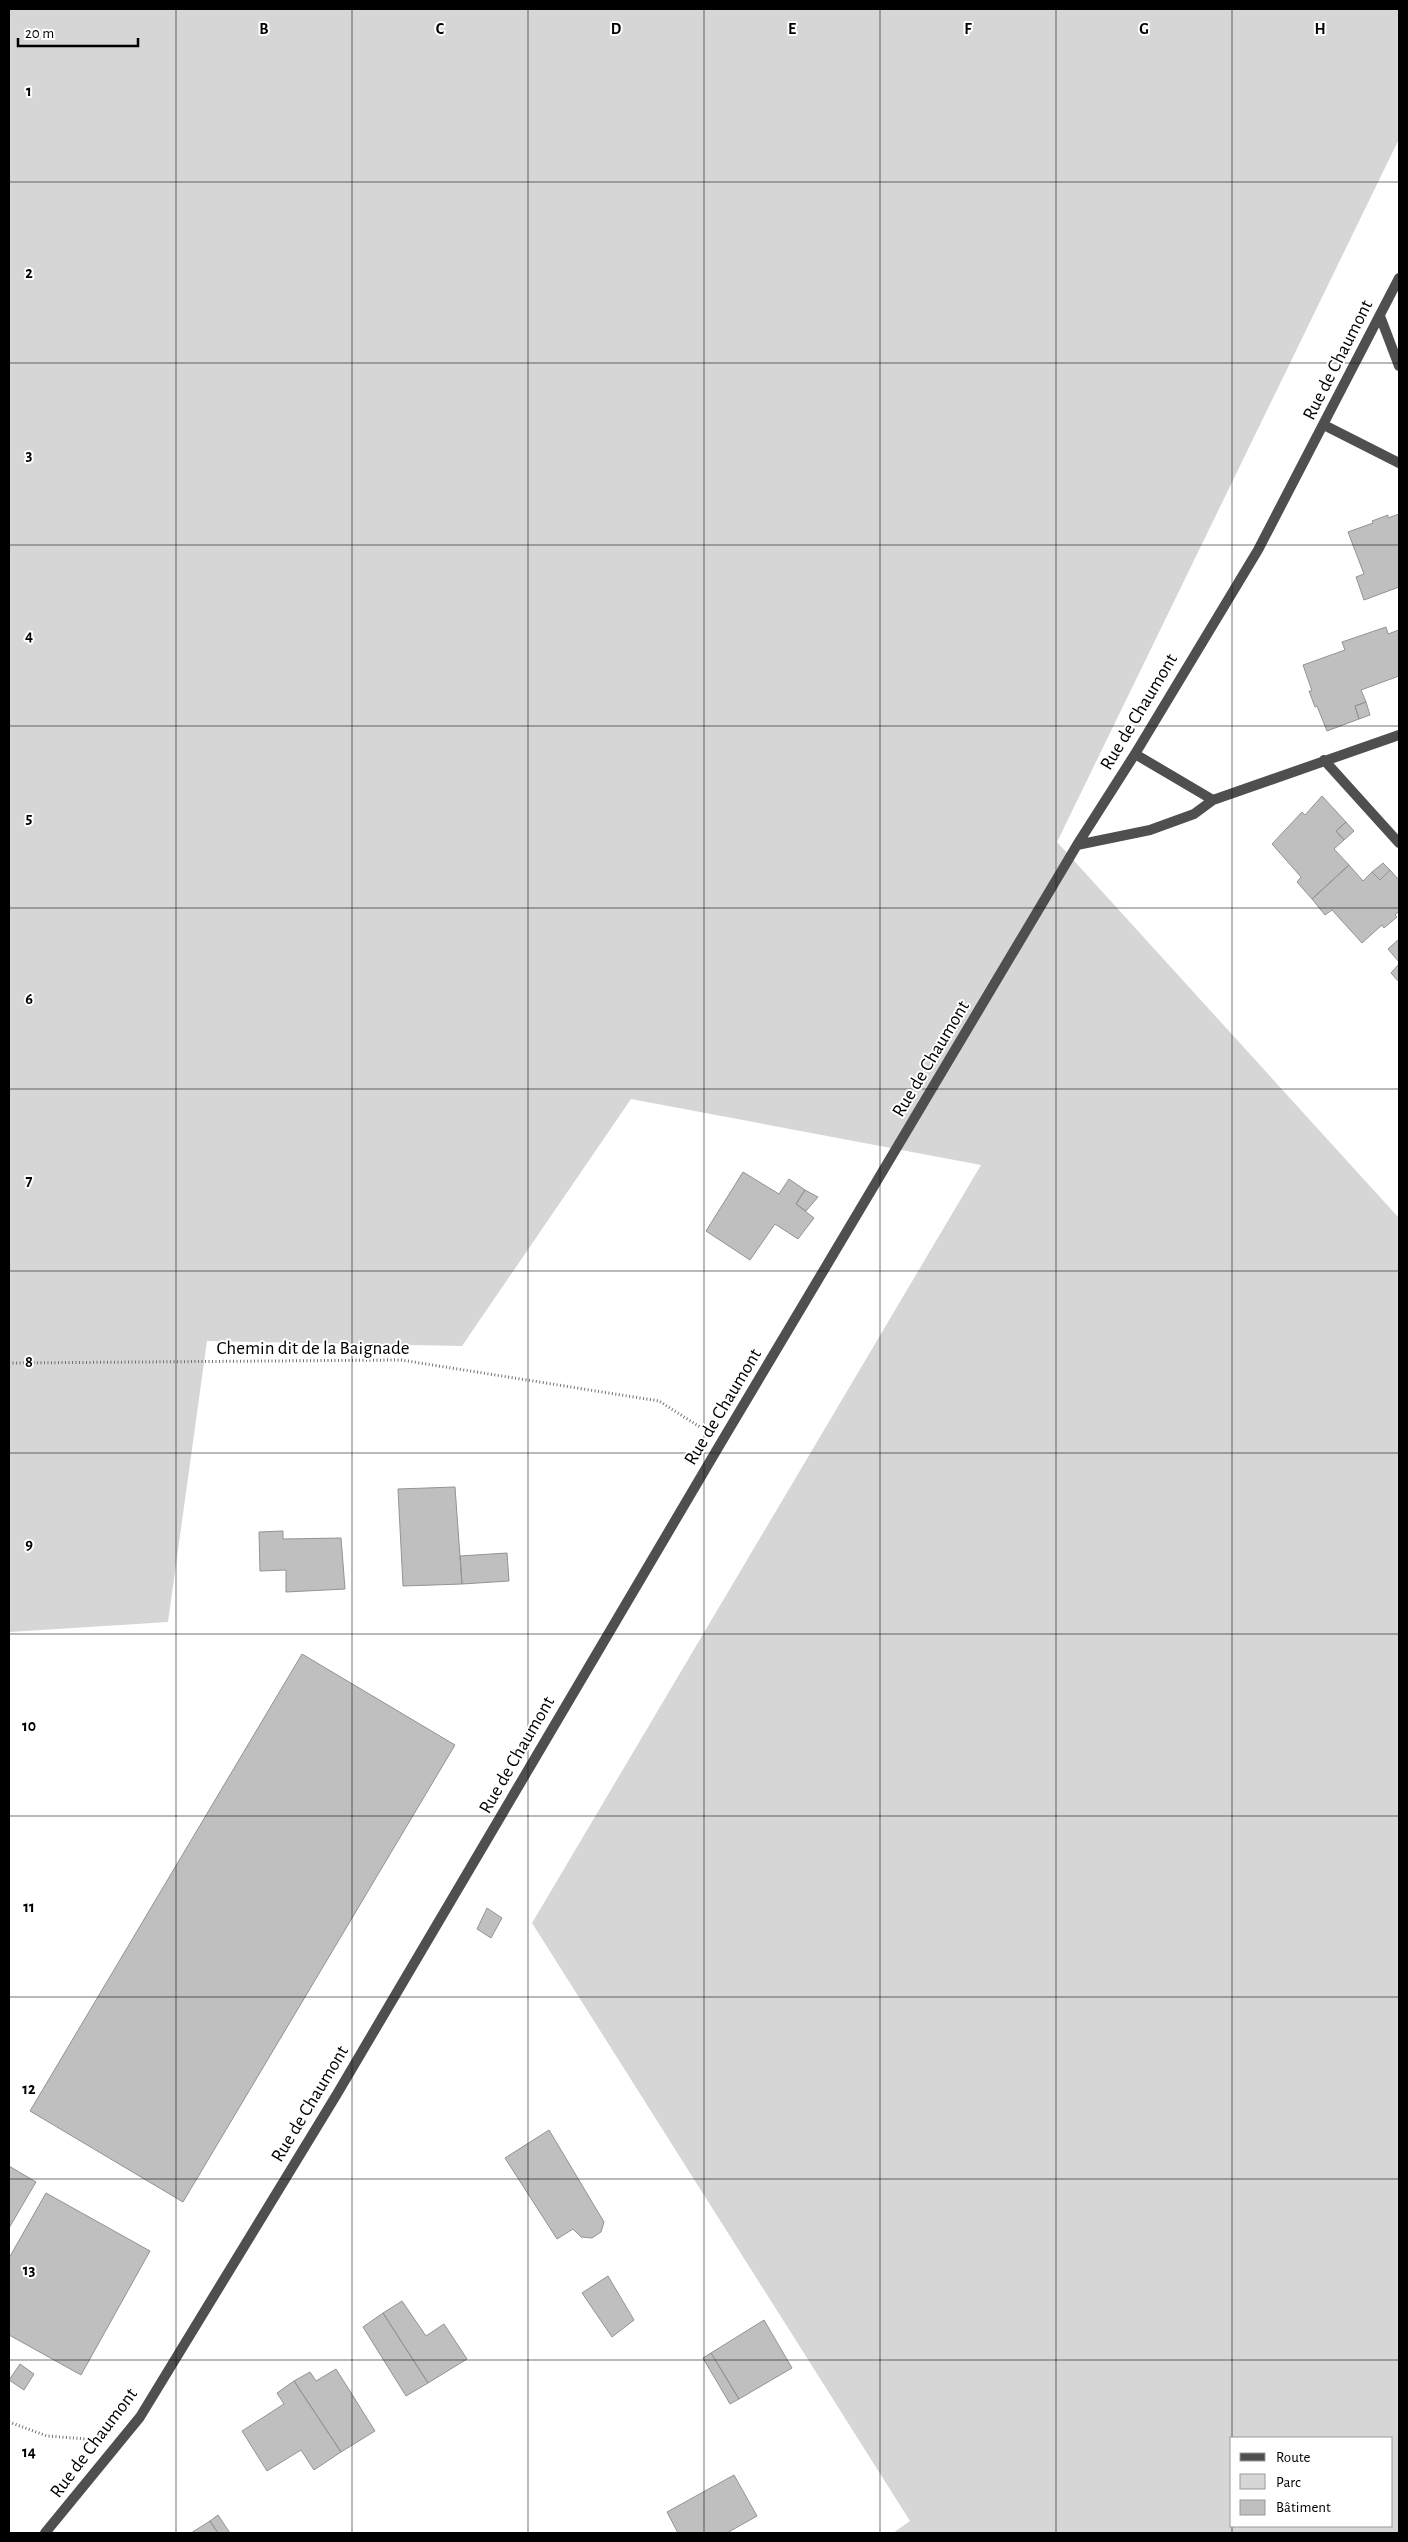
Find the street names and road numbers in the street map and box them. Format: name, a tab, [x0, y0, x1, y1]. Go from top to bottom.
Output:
street label: Rue de Chaumont	[1300, 297, 1376, 423]
street label: Rue de Chaumont	[1097, 651, 1181, 773]
street label: Rue de Chaumont	[889, 998, 973, 1120]
street label: Chemin dit de la Baignade	[216, 1339, 410, 1358]
street label: Rue de Chaumont	[681, 1346, 765, 1468]
street label: Rue de Chaumont	[476, 1693, 558, 1817]
street label: Rue de Chaumont	[268, 2043, 352, 2165]
street label: Rue de Chaumont	[47, 2385, 141, 2501]

